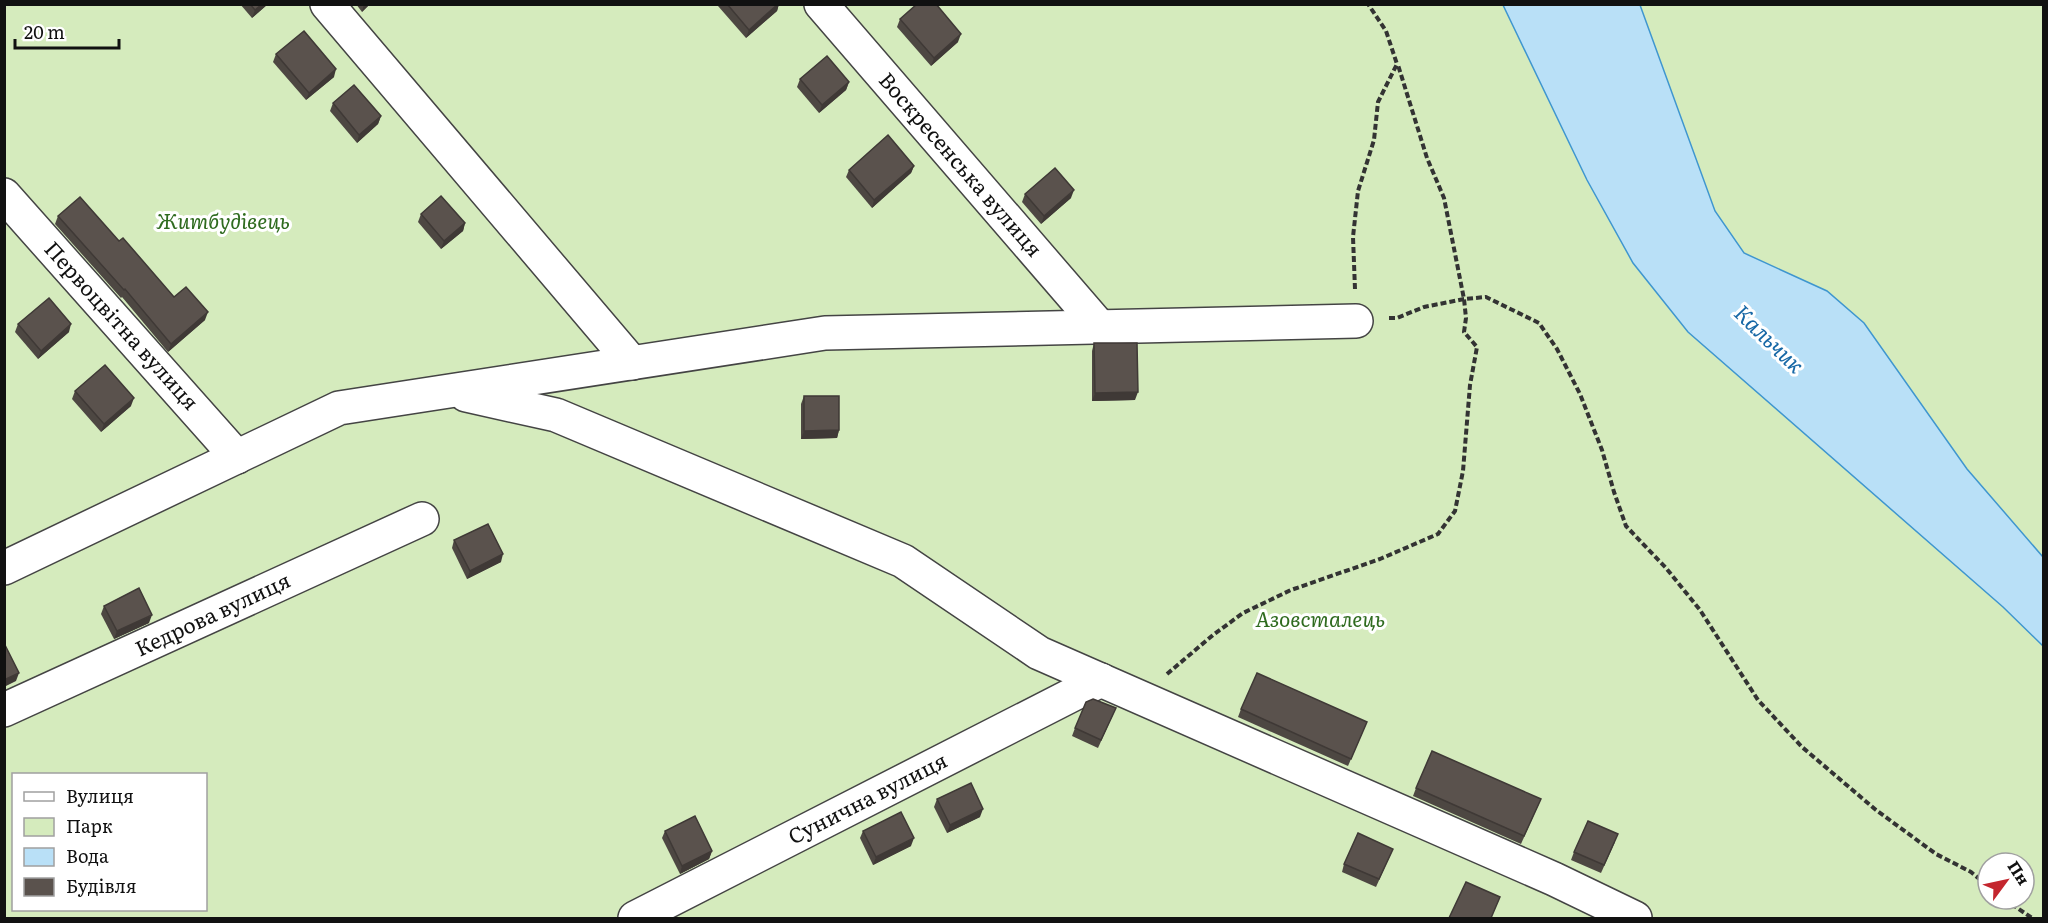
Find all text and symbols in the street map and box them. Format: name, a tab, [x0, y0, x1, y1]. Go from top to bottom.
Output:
scale bar	[15, 12, 118, 50]
text: 20 m	[24, 18, 65, 45]
street label: Воскресенська вулиця	[873, 64, 1051, 262]
park label: Житбудівець	[156, 204, 290, 235]
street label: Первоцвітна вулиця	[38, 233, 207, 416]
water label: Кальчик	[1728, 296, 1813, 380]
street label: Кедрова вулиця	[129, 563, 295, 662]
park label: Азовсталець	[1255, 602, 1385, 633]
street label: Сунична вулиця	[782, 743, 952, 850]
legend	[12, 773, 207, 911]
text: Вулиця	[66, 782, 134, 809]
text: Парк	[66, 812, 113, 839]
text: Вода	[66, 842, 109, 869]
north arrow	[1976, 851, 2036, 911]
text: Пн	[2003, 855, 2036, 889]
text: Будівля	[66, 872, 137, 899]

